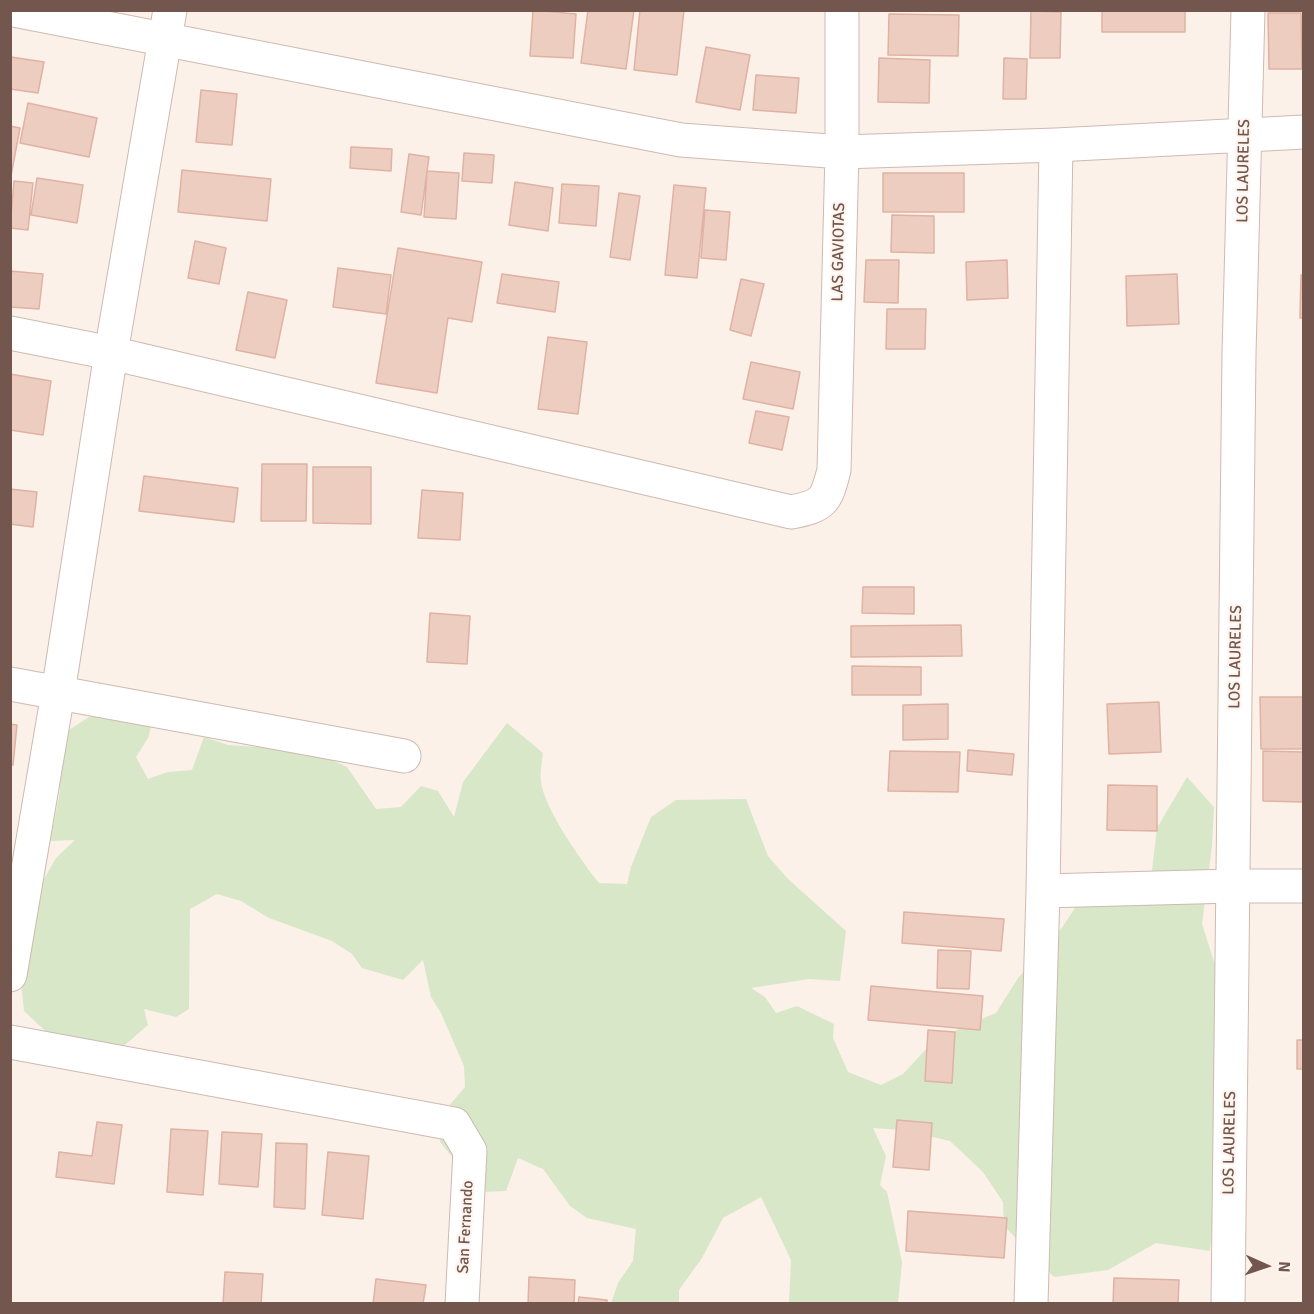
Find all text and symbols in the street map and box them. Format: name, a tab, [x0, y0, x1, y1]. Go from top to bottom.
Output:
street label: LOS LAURELES	[1233, 119, 1255, 223]
street label: LAS GAVIOTAS	[829, 202, 849, 302]
street label: LOS LAURELES	[1225, 605, 1247, 709]
street label: LOS LAURELES	[1219, 1091, 1241, 1195]
street label: San Fernando	[454, 1180, 478, 1274]
north arrow	[1236, 1236, 1296, 1296]
text: N	[1274, 1261, 1294, 1273]

